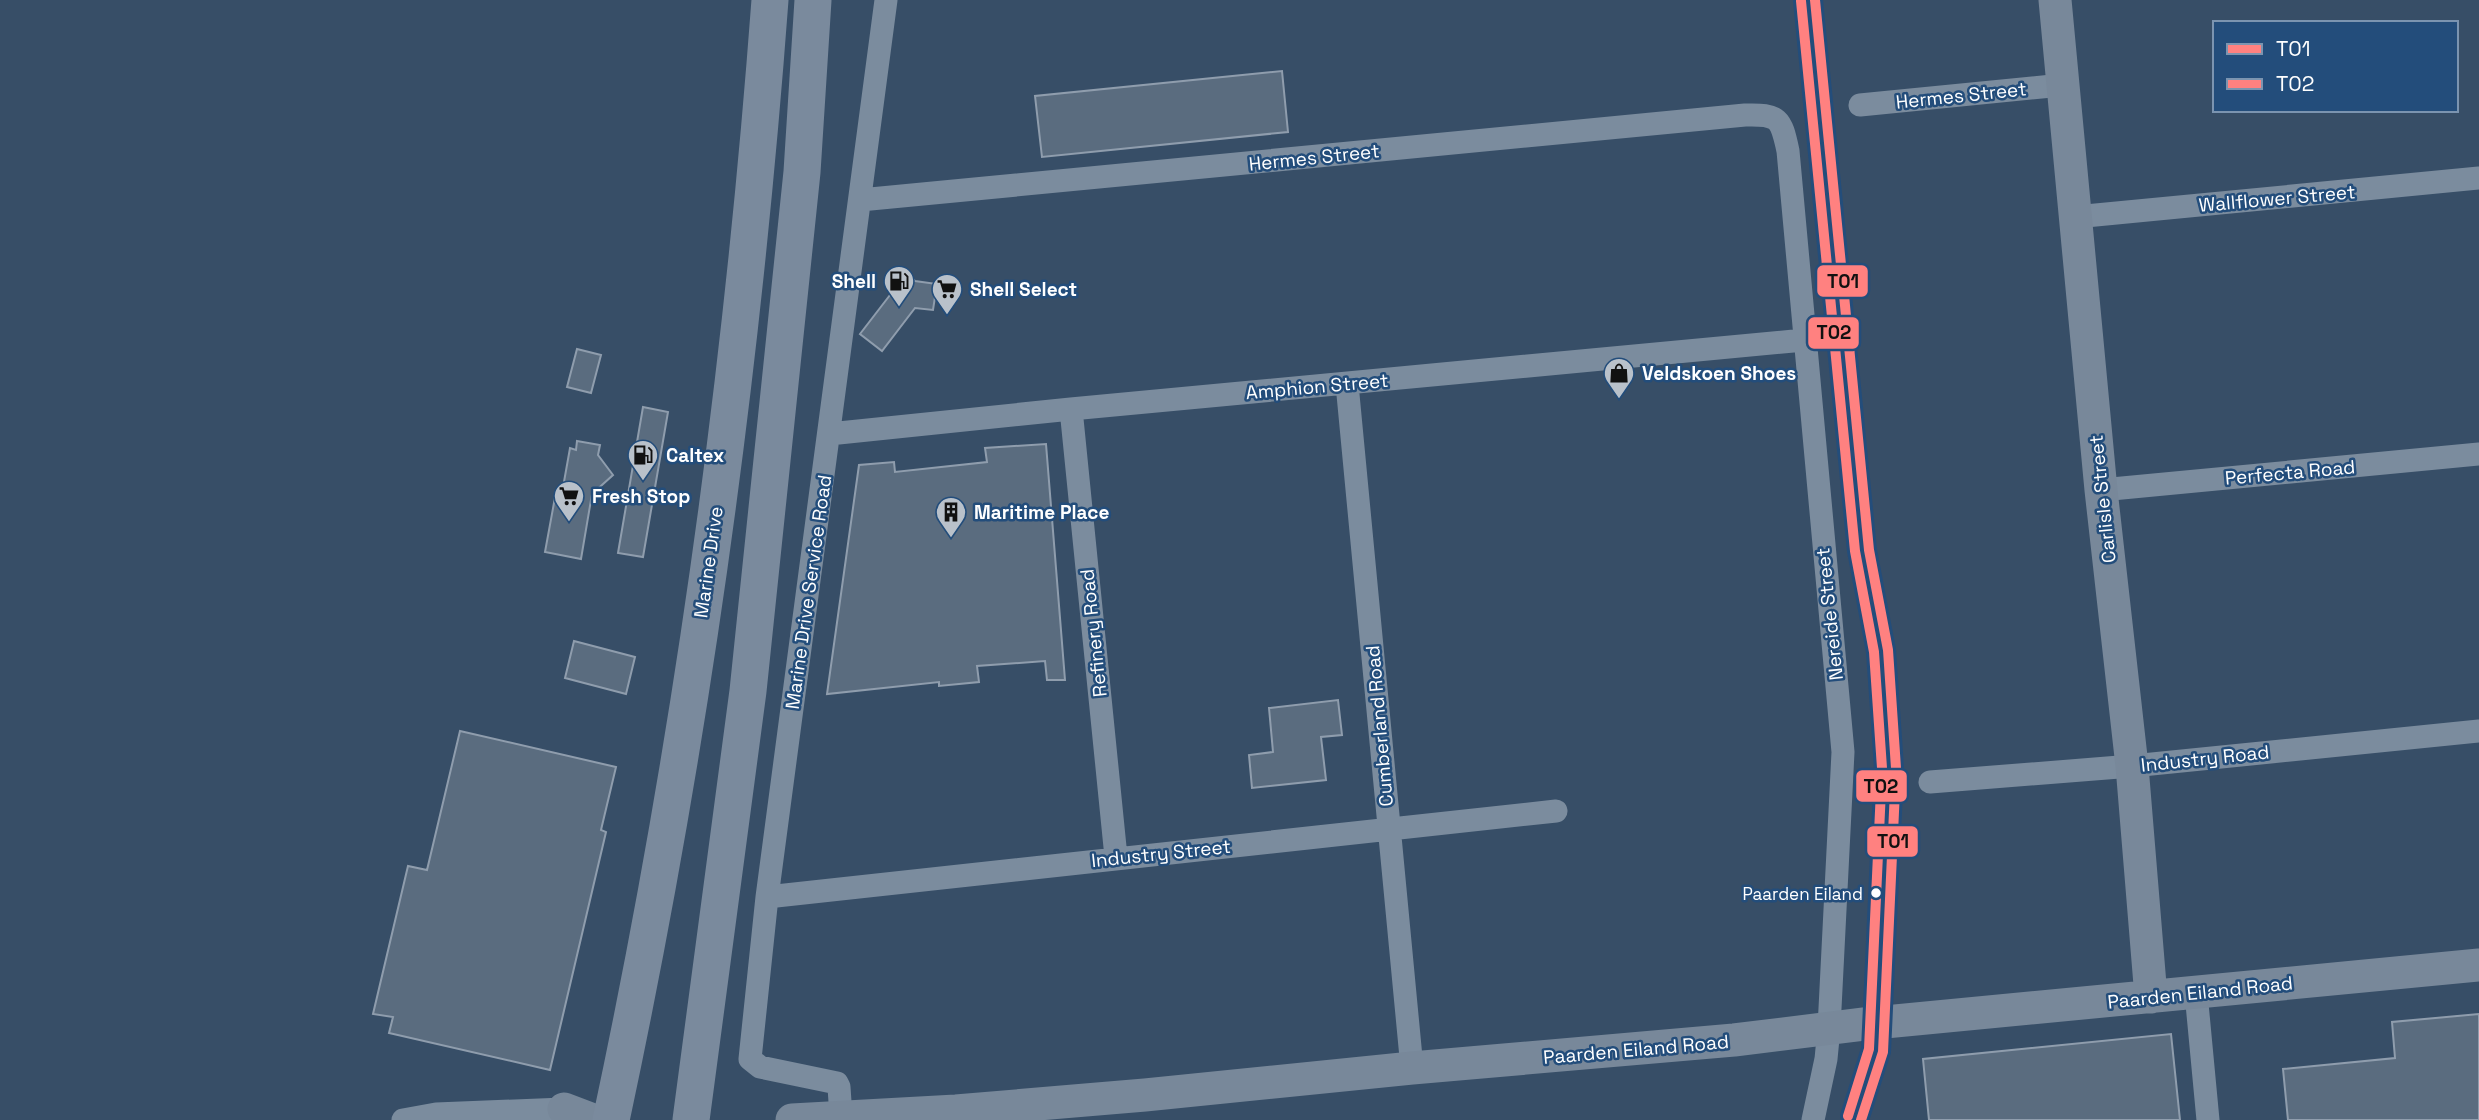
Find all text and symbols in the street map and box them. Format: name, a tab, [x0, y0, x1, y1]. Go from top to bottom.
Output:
legend	[2213, 21, 2458, 112]
text: T01	[2276, 35, 2311, 62]
text: T02	[2276, 70, 2314, 97]
street label: Hermes Street	[1894, 76, 2028, 115]
street label: Hermes Street	[1247, 138, 1381, 177]
street label: Wallflower Street	[2198, 179, 2356, 218]
fuel station icon: Shell	[882, 264, 916, 308]
line badge: T01	[1816, 264, 1869, 298]
place label: Shell	[832, 269, 876, 294]
text: T01	[1827, 269, 1859, 294]
supermarket icon: Shell Select	[930, 272, 964, 316]
place label: Shell Select	[970, 277, 1077, 302]
line badge: T02	[1807, 316, 1860, 350]
text: T02	[1817, 320, 1851, 345]
shop icon: Veldskoen Shoes	[1602, 356, 1636, 400]
place label: Veldskoen Shoes	[1642, 361, 1796, 386]
street label: Amphion Street	[1245, 368, 1389, 405]
street label: Carlisle Street	[2083, 434, 2122, 564]
fuel station icon: Caltex	[626, 438, 660, 482]
place label: Caltex	[666, 443, 724, 468]
street label: Perfecta Road	[2224, 454, 2356, 491]
street label: Marine Drive Service Road	[780, 473, 837, 711]
supermarket icon: Fresh Stop	[552, 479, 586, 523]
place label: Fresh Stop	[592, 484, 690, 509]
building icon: Maritime Place	[934, 495, 968, 539]
place label: Maritime Place	[974, 500, 1110, 525]
street label: Marine Drive	[688, 505, 729, 620]
street label: Nereide Street	[1810, 546, 1849, 681]
street label: Refinery Road	[1074, 568, 1113, 698]
street label: Cumberland Road	[1360, 644, 1399, 808]
street label: Industry Road	[2140, 739, 2271, 778]
line badge: T02	[1855, 769, 1908, 803]
text: T02	[1864, 774, 1898, 799]
line badge: T01	[1866, 825, 1919, 858]
text: T01	[1877, 829, 1909, 854]
street label: Industry Street	[1090, 834, 1232, 873]
place label: Paarden Eiland	[1742, 883, 1863, 905]
marker: Paarden Eiland	[1869, 886, 1883, 900]
street label: Paarden Eiland Road	[2106, 970, 2294, 1015]
street label: Paarden Eiland Road	[1542, 1029, 1730, 1070]

